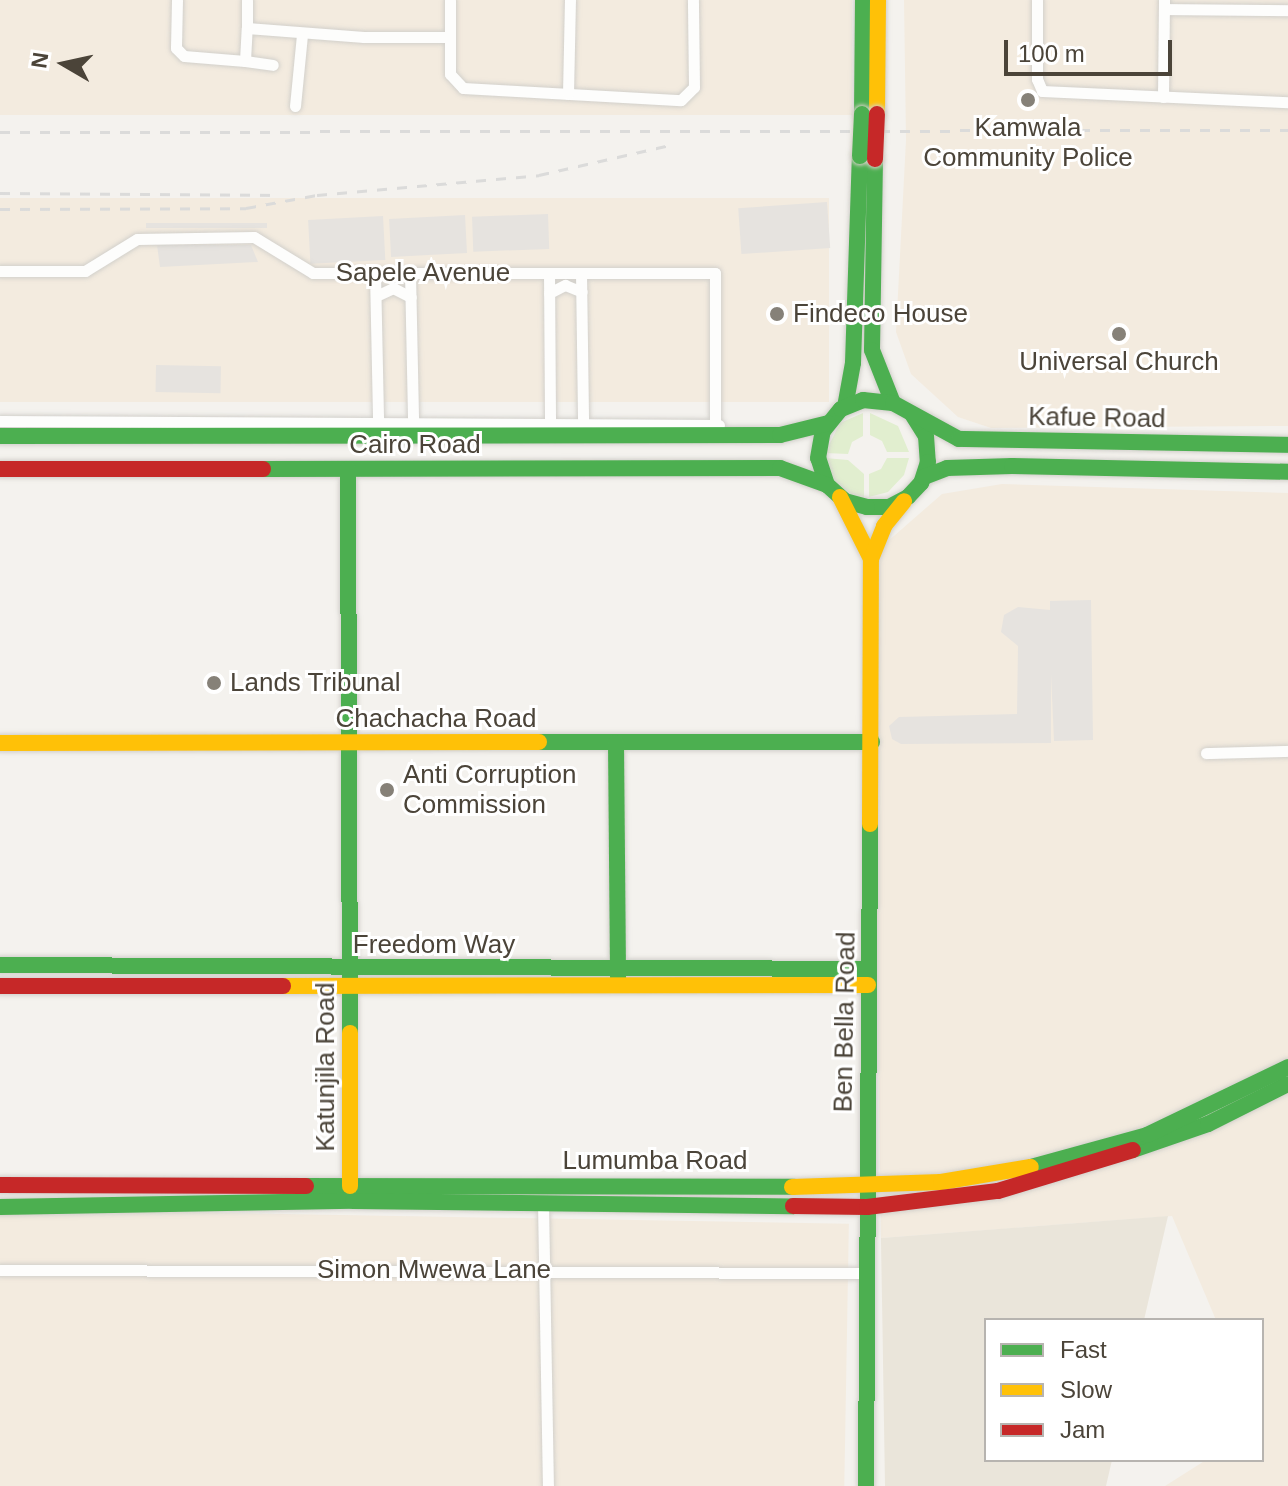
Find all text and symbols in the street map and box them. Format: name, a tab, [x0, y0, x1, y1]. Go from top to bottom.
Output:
north arrow	[24, 24, 104, 104]
scale bar	[1008, 24, 1176, 74]
text: 100 m	[1018, 40, 1085, 67]
text: N	[26, 50, 53, 70]
marker: Kamwala Community Police	[1019, 91, 1037, 109]
place label: Kamwala Community Police	[923, 112, 1133, 174]
street label: Sapele Avenue	[335, 257, 511, 289]
place label: Findeco House	[793, 298, 968, 330]
marker: Findeco House	[768, 305, 786, 323]
marker: Universal Church	[1110, 325, 1128, 343]
place label: Universal Church	[1019, 346, 1219, 378]
street label: Kafue Road	[1028, 401, 1166, 435]
street label: Cairo Road	[349, 429, 481, 461]
place label: Lands Tribunal	[230, 667, 401, 699]
marker: Lands Tribunal	[205, 674, 223, 692]
street label: Chachacha Road	[336, 703, 536, 735]
place label: Anti Corruption Commission	[403, 759, 576, 820]
marker: Anti Corruption Commission	[378, 781, 396, 799]
street label: Freedom Way	[353, 929, 515, 961]
street label: Ben Bella Road	[828, 931, 862, 1113]
street label: Katunjila Road	[310, 982, 342, 1152]
street label: Lumumba Road	[563, 1145, 747, 1177]
street label: Simon Mwewa Lane	[317, 1254, 551, 1286]
legend	[984, 1318, 1264, 1462]
text: Fast	[1060, 1336, 1107, 1363]
text: Slow	[1060, 1376, 1112, 1403]
text: Jam	[1060, 1416, 1105, 1443]

